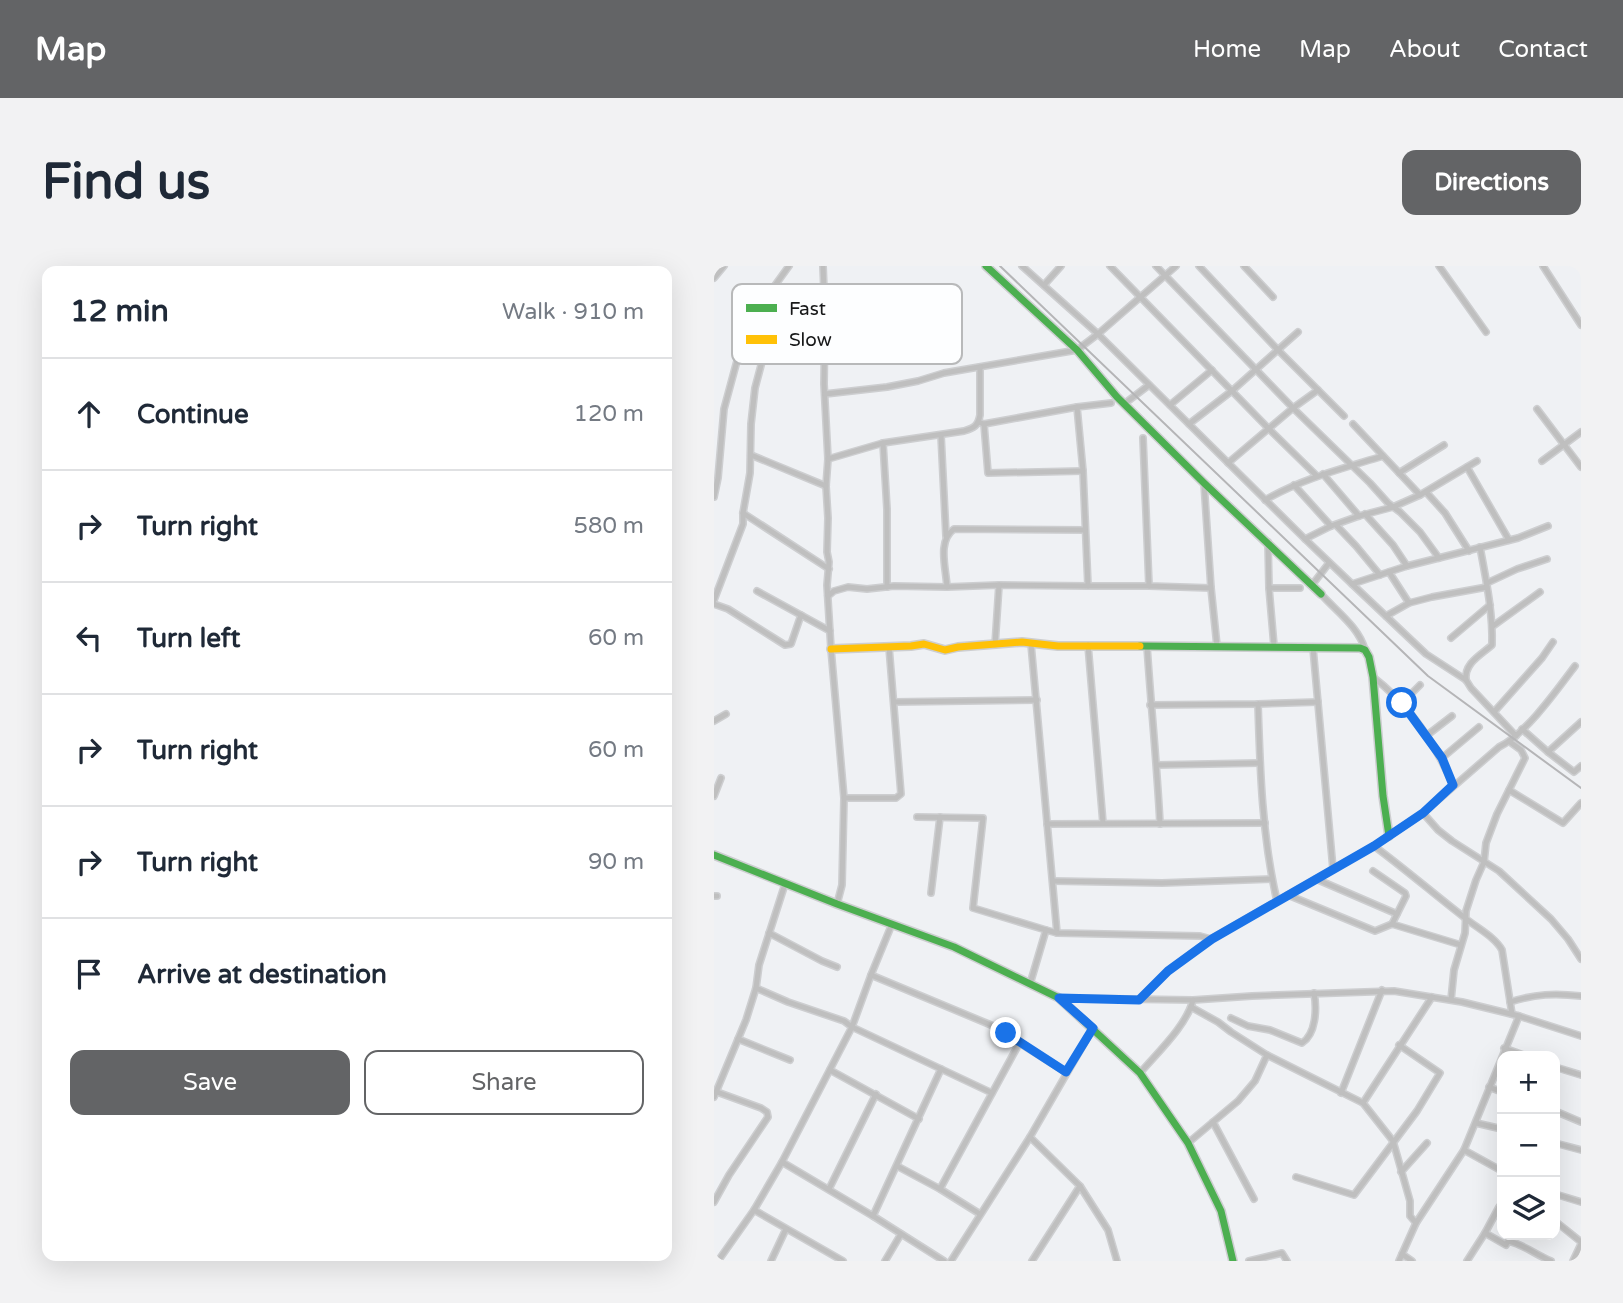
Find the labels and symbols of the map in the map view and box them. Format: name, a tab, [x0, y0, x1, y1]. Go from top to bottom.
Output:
legend	[732, 284, 962, 364]
text: Fast	[789, 298, 826, 320]
text: Slow	[789, 329, 832, 351]
route start	[1386, 687, 1417, 718]
route end	[990, 1017, 1021, 1048]

